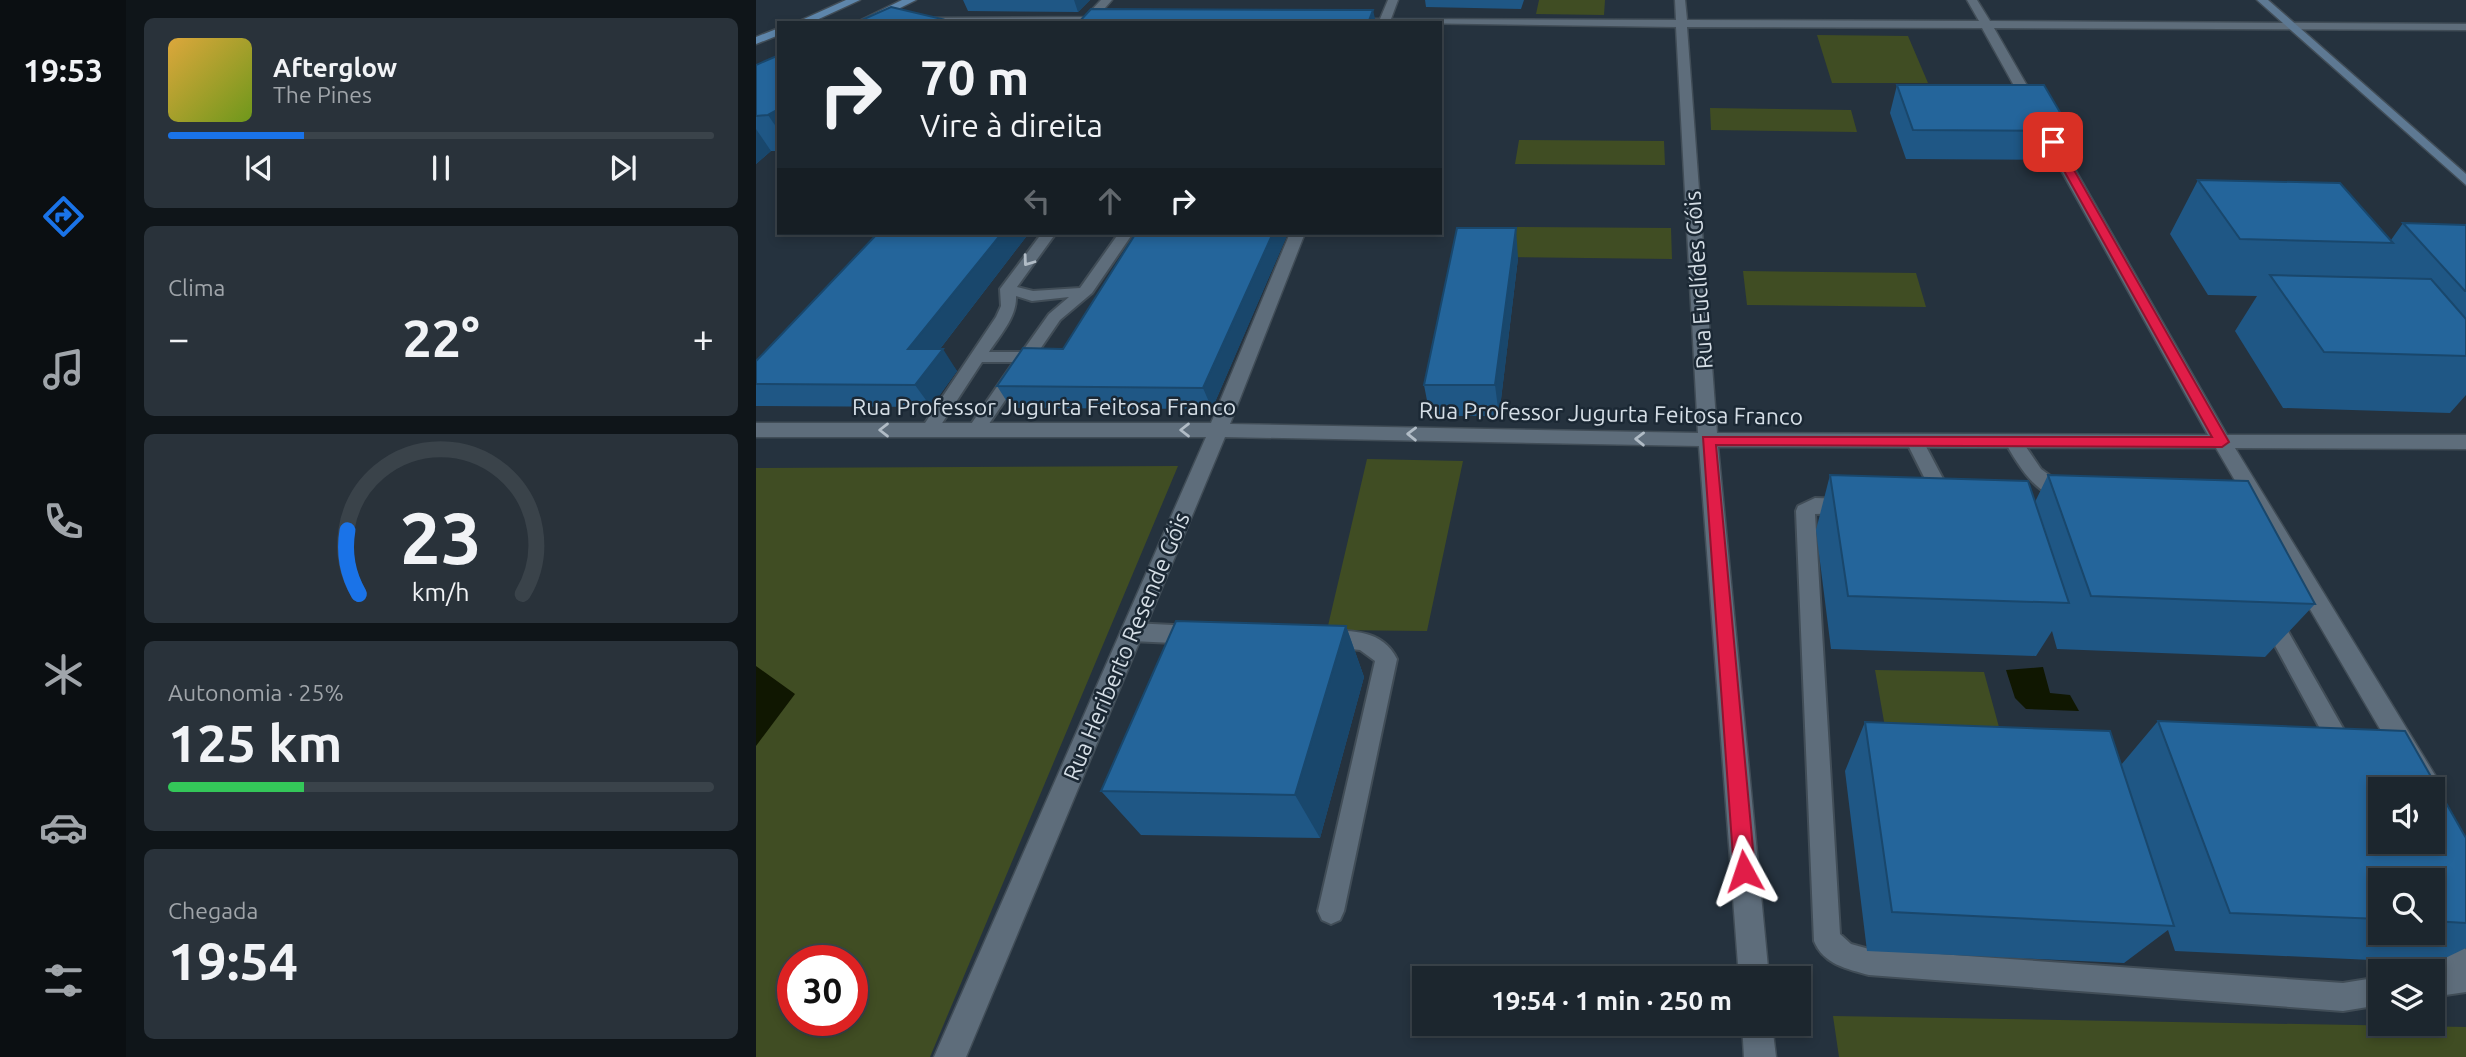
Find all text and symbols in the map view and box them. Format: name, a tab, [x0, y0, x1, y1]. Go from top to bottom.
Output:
icon: right	[805, 49, 896, 140]
text: 70 m	[920, 49, 1029, 104]
text: 19:53	[23, 52, 103, 88]
text: Afterglow	[273, 53, 397, 82]
text: The Pines	[273, 82, 372, 107]
text: Vire à direita	[920, 107, 1103, 143]
pin	[2023, 112, 2083, 172]
icon: arrive	[2034, 123, 2072, 161]
icon: previous	[240, 149, 278, 187]
icon: pause	[422, 149, 460, 187]
icon: next	[604, 149, 642, 187]
icon: left	[1018, 182, 1056, 220]
icon: ahead	[1091, 182, 1129, 220]
icon: right	[1164, 182, 1202, 220]
street label: Rua Euclídes Góis	[1679, 190, 1717, 370]
icon: directions	[39, 192, 88, 241]
one-way arrow	[1024, 253, 1037, 266]
text: Clima	[168, 275, 225, 300]
text: 22°	[402, 309, 480, 367]
text: −	[168, 317, 189, 359]
text: +	[693, 317, 714, 359]
icon: music	[39, 345, 88, 394]
street label: Rua Professor Jugurta Feitosa Franco	[852, 394, 1236, 419]
street label: Rua Professor Jugurta Feitosa Franco	[1419, 397, 1803, 429]
one-way arrow	[878, 422, 888, 438]
one-way arrow	[1179, 422, 1189, 438]
one-way arrow	[1406, 426, 1417, 442]
one-way arrow	[1634, 431, 1645, 446]
icon: phone	[39, 497, 88, 546]
text: 23	[400, 497, 482, 579]
street label: Rua Heriberto Resende Góis	[1058, 508, 1194, 784]
text: km/h	[412, 578, 470, 606]
icon: climate	[39, 650, 88, 699]
text: Autonomia · 25%	[168, 680, 344, 705]
text: 125 km	[168, 714, 342, 772]
map controls	[2368, 777, 2445, 1036]
button: sound	[2368, 777, 2445, 854]
icon: car	[39, 803, 88, 852]
position arrow	[1707, 834, 1781, 908]
button: search	[2368, 868, 2445, 945]
text: Chegada	[168, 898, 258, 923]
text: 19:54	[168, 932, 298, 990]
speed limit sign: 30	[777, 945, 868, 1036]
icon: filters	[39, 956, 88, 1005]
button: layers	[2368, 959, 2445, 1036]
text: 19:54 · 1 min · 250 m	[1491, 986, 1732, 1015]

